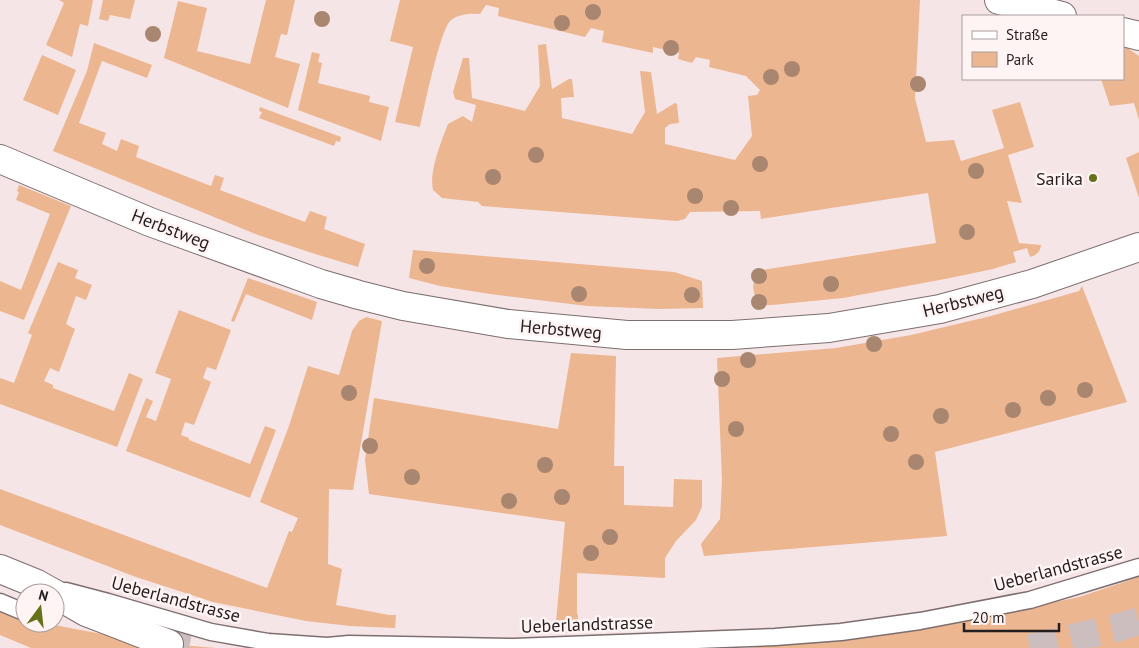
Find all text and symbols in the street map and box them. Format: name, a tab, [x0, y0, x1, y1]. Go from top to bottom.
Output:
legend	[962, 15, 1124, 80]
text: Straße	[1006, 25, 1048, 44]
text: Park	[1006, 50, 1034, 69]
place label: Sarika	[1036, 167, 1083, 190]
marker: Sarika	[1087, 172, 1099, 184]
street label: Herbstweg	[128, 203, 214, 255]
street label: Herbstweg	[920, 280, 1006, 322]
street label: Herbstweg	[519, 314, 603, 344]
street label: Ueberlandstrasse	[991, 540, 1125, 596]
street label: Ueberlandstrasse	[109, 571, 243, 627]
north arrow	[15, 583, 65, 633]
text: N	[37, 586, 50, 605]
scale bar	[964, 600, 1059, 632]
text: 20 m	[972, 608, 1005, 627]
street label: Ueberlandstrasse	[520, 610, 654, 638]

